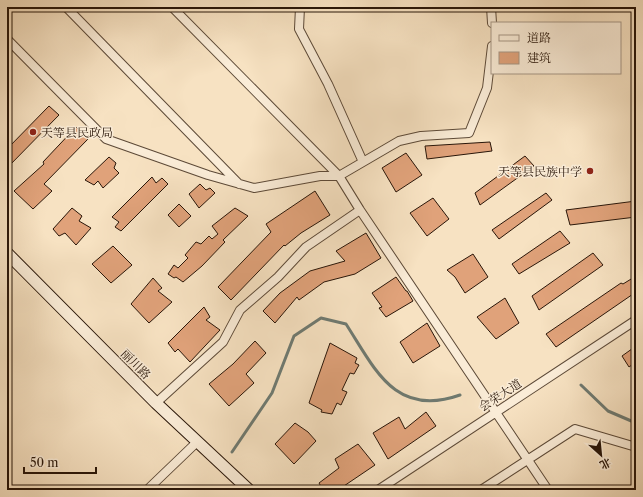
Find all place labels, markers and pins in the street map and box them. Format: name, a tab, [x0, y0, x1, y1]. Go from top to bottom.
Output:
place label: 天等县民政局	[41, 125, 113, 140]
marker: 天等县民政局	[28, 127, 38, 137]
place label: 天等县民族中学	[498, 164, 582, 179]
marker: 天等县民族中学	[585, 166, 595, 176]

